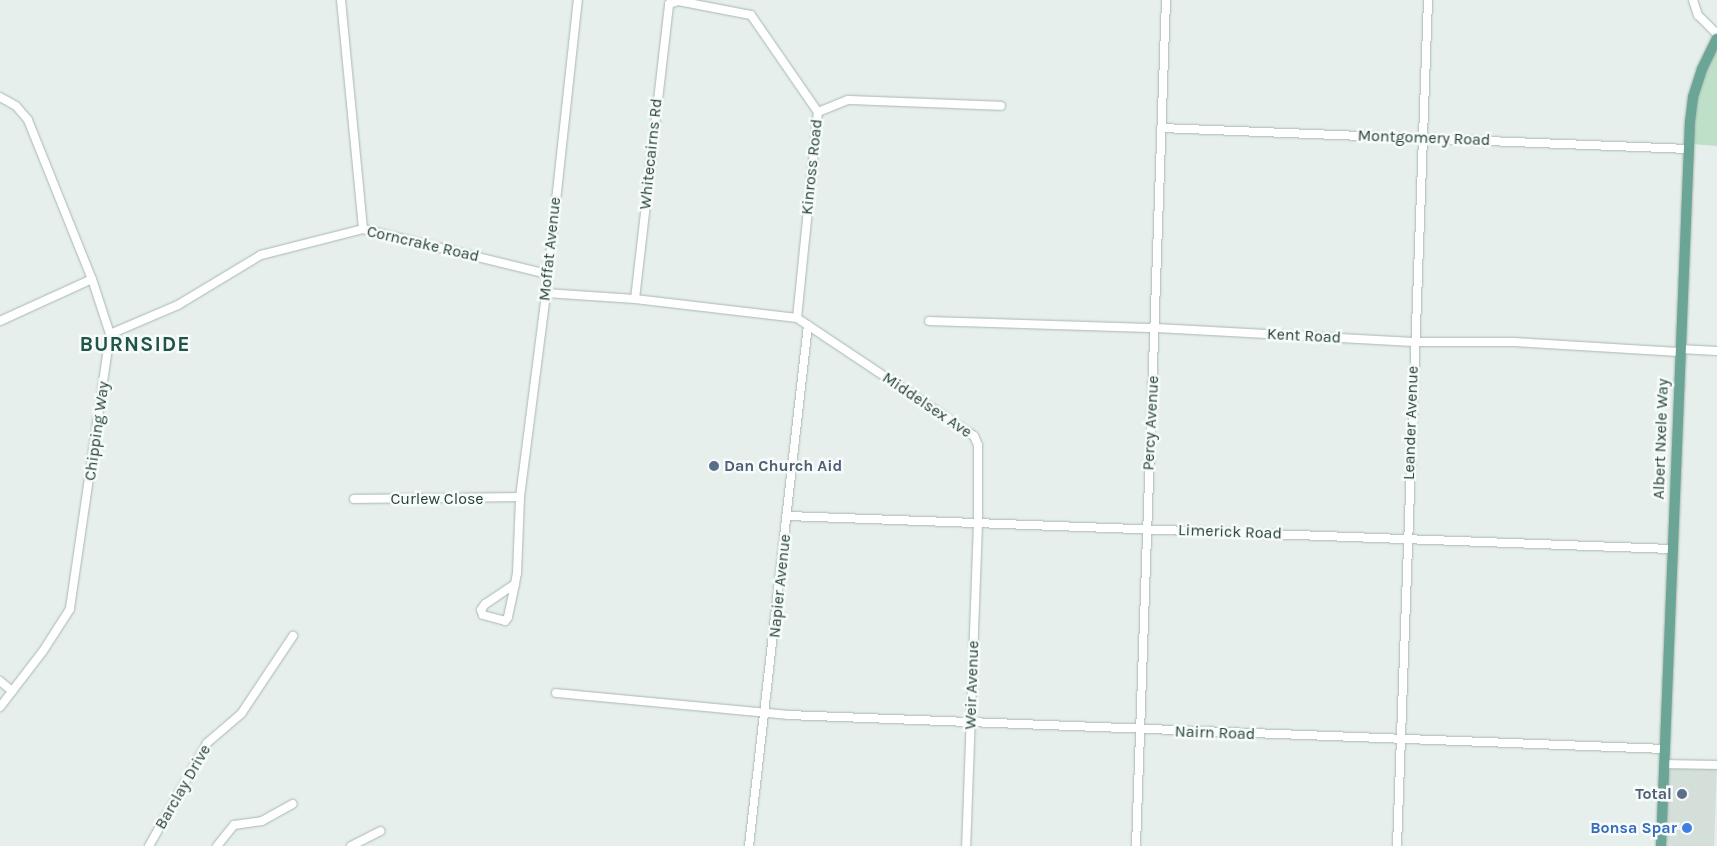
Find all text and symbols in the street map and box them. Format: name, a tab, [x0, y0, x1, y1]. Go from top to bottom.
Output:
street label: Whitecairns Rd	[636, 97, 666, 211]
street label: Kinross Road	[797, 118, 827, 216]
street label: Montgomery Road	[1357, 126, 1491, 150]
street label: Moffat Avenue	[535, 196, 565, 302]
street label: Corncrake Road	[365, 222, 481, 266]
street label: Kent Road	[1266, 324, 1342, 348]
district label: BURNSIDE	[78, 331, 192, 357]
street label: Leander Avenue	[1399, 366, 1423, 480]
street label: Middelsex Ave	[879, 368, 975, 442]
street label: Percy Avenue	[1139, 375, 1163, 471]
street label: Albert Nxele Way	[1649, 378, 1673, 500]
street label: Chipping Way	[81, 380, 113, 482]
place label: Dan Church Aid	[724, 456, 842, 476]
marker: Dan Church Aid	[708, 460, 720, 472]
street label: Curlew Close	[390, 489, 484, 509]
street label: Limerick Road	[1178, 521, 1282, 543]
street label: Napier Avenue	[765, 533, 795, 639]
street label: Weir Avenue	[961, 640, 983, 730]
street label: Nairn Road	[1174, 722, 1256, 744]
street label: Barclay Drive	[151, 741, 215, 833]
place label: Total	[1635, 784, 1672, 804]
marker: Total	[1676, 788, 1688, 800]
place label: Bonsa Spar	[1590, 818, 1677, 838]
marker: Bonsa Spar	[1681, 822, 1693, 834]

